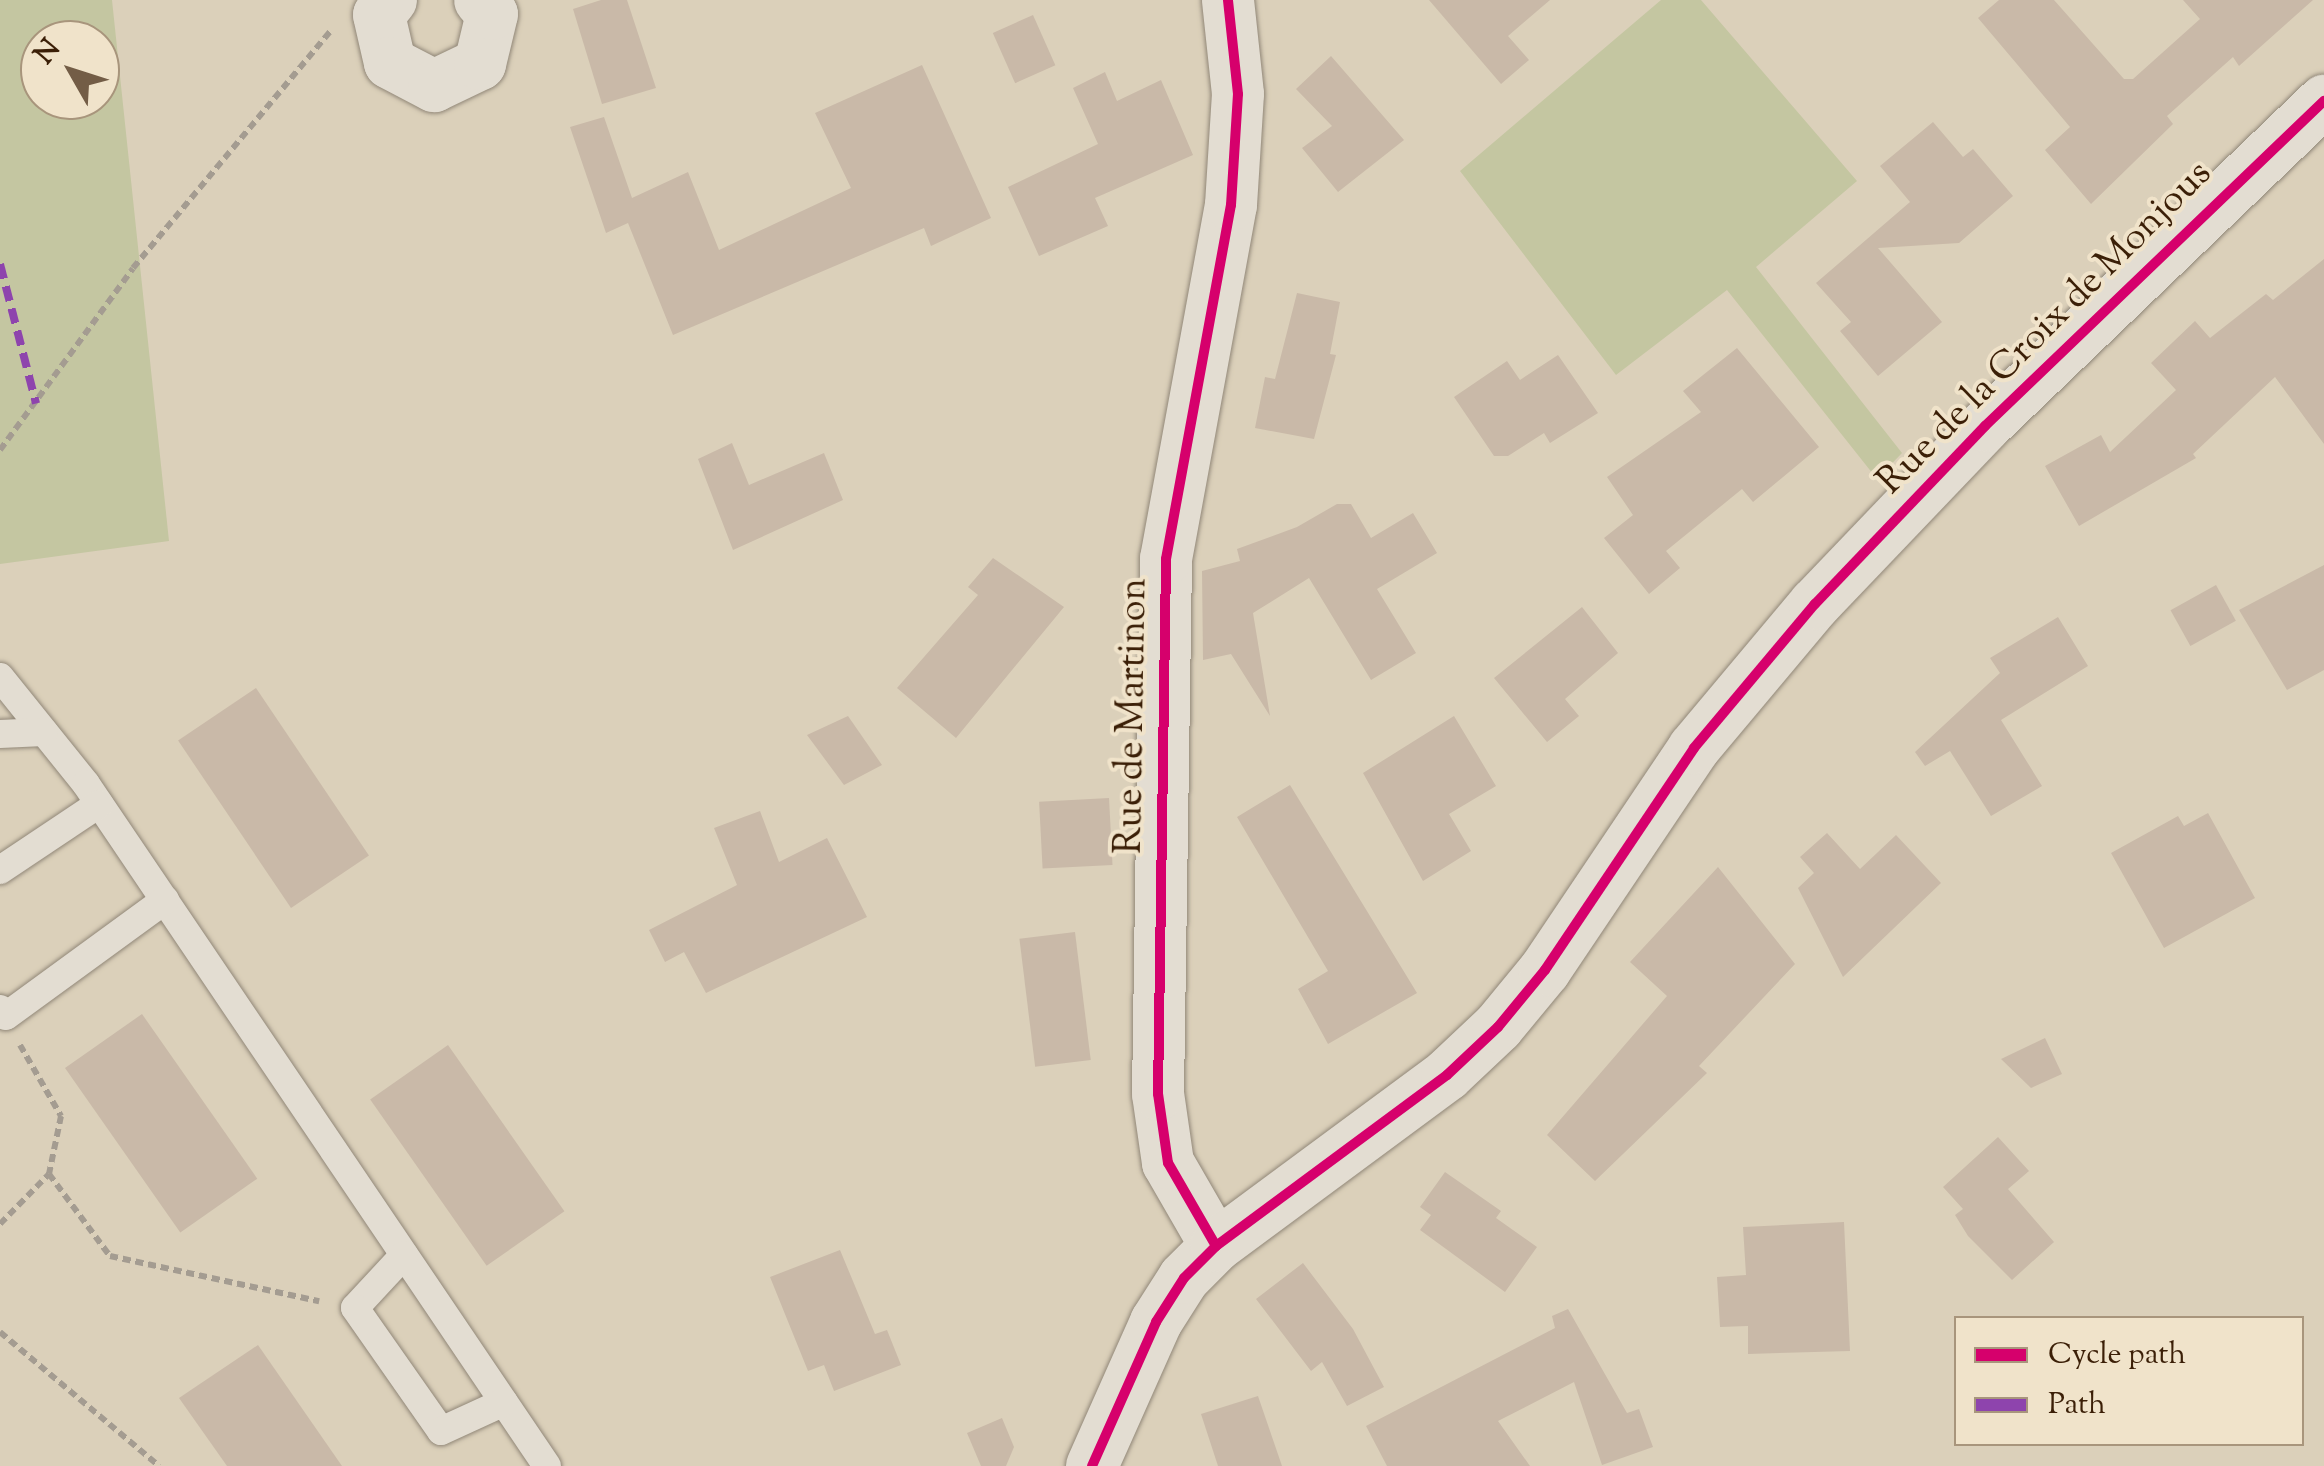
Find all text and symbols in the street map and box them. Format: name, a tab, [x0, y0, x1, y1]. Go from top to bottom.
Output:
north arrow	[20, 20, 120, 120]
text: N	[26, 31, 71, 74]
street label: Rue de la Croix de Monjous	[1869, 152, 2223, 506]
street label: Rue de Martinon	[1109, 578, 1159, 854]
legend	[1954, 1316, 2304, 1446]
text: Cycle path	[2048, 1334, 2186, 1377]
text: Path	[2048, 1384, 2106, 1427]

